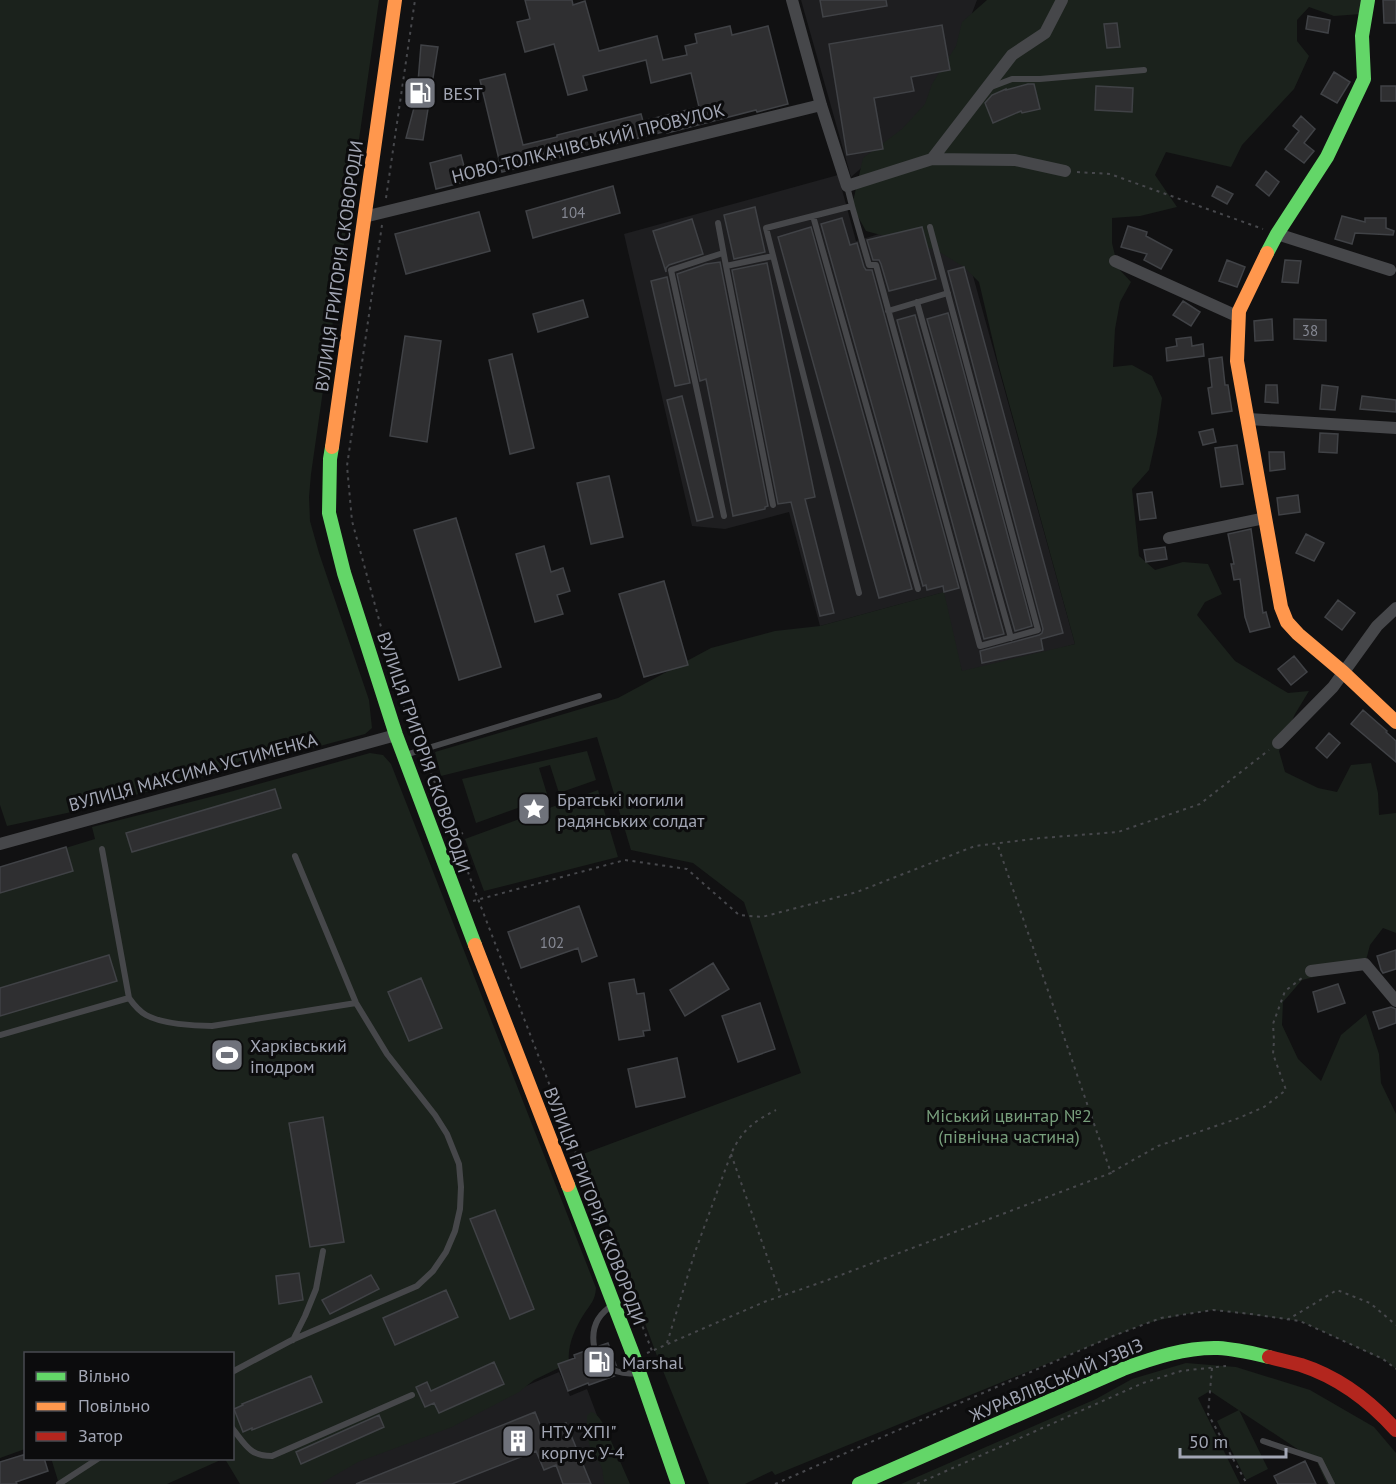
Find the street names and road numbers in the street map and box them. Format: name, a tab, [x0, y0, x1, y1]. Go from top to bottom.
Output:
street label: НОВО-ТОЛКАЧІВСЬКИЙ ПРОВУЛОК	[449, 98, 727, 188]
street label: ВУЛИЦЯ ГРИГОРІЯ СКОВОРОДИ	[310, 139, 368, 393]
street label: ВУЛИЦЯ ГРИГОРІЯ СКОВОРОДИ	[372, 629, 476, 875]
street label: ВУЛИЦЯ МАКСИМА УСТИМЕНКА	[66, 728, 320, 816]
street label: ВУЛИЦЯ ГРИГОРІЯ СКОВОРОДИ	[539, 1084, 651, 1328]
street label: ЖУРАВЛІВСЬКИЙ УЗВІЗ	[965, 1333, 1146, 1427]

